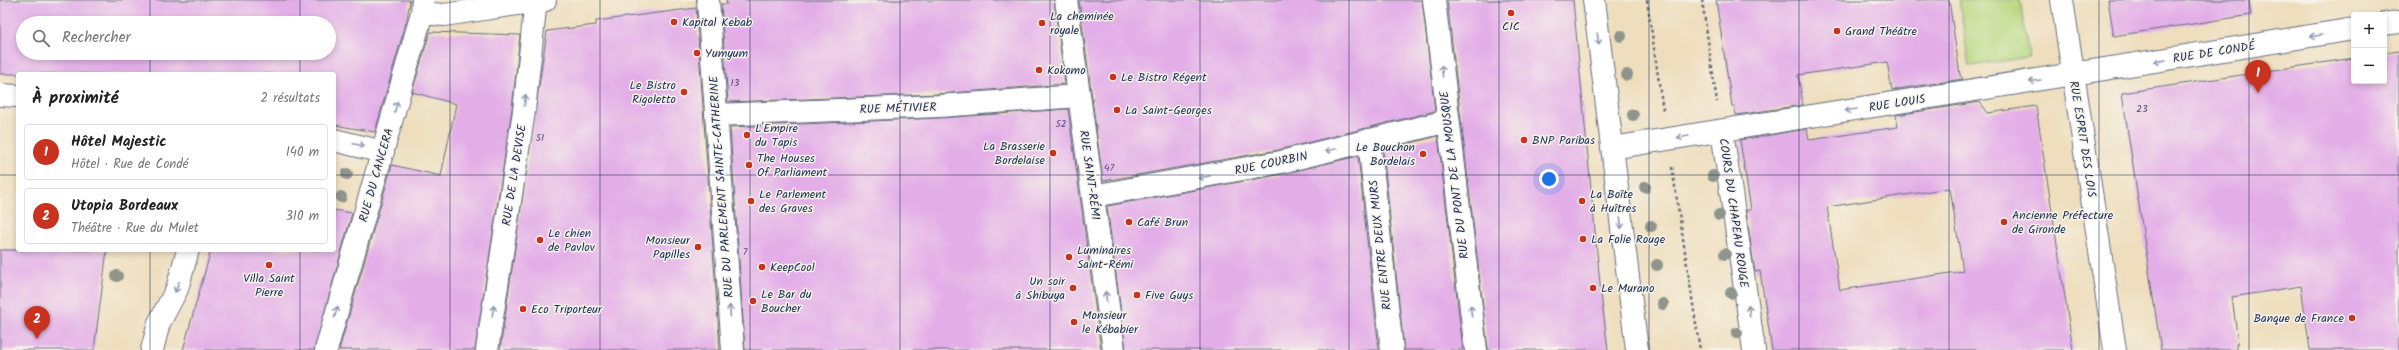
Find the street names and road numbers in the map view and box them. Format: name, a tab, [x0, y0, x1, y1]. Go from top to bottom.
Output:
street label: RUE DE CONDÉ	[2172, 36, 2258, 68]
street label: RUE DU PARLEMENT SAINTE-CATHERINE	[704, 74, 739, 298]
street label: RUE ESPRIT DES LOIS	[2064, 79, 2101, 199]
street label: RUE DU PONT DE LA MOUSQUE	[1435, 89, 1474, 260]
street label: RUE LOUIS	[1867, 90, 1927, 117]
street label: RUE MÉTIVIER	[859, 98, 937, 119]
street label: RUE DE LA DEVISE	[497, 122, 532, 227]
street label: RUE DU CANCERA	[354, 126, 399, 224]
street label: RUE SAINT-RÉMI	[1074, 129, 1105, 222]
street label: COURS DU CHAPEAU ROUGE	[1714, 137, 1754, 290]
street label: RUE COURBIN	[1233, 146, 1309, 180]
street label: RUE ENTRE DEUX MURS	[1364, 178, 1397, 311]

